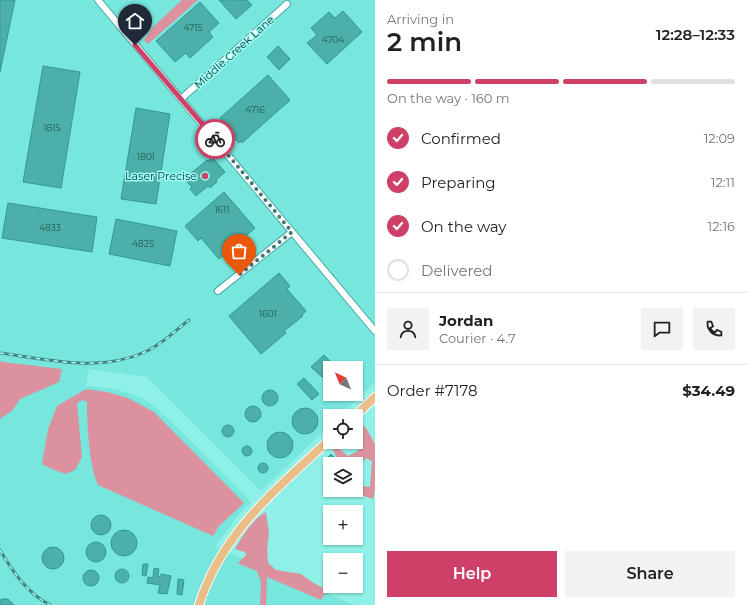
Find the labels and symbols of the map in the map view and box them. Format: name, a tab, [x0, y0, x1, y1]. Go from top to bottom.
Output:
pin	[118, 4, 152, 45]
street label: Middle Creek Lane	[191, 12, 277, 92]
house number: 4715	[183, 22, 203, 33]
house number: 4704	[322, 34, 344, 45]
house number: 4716	[245, 104, 265, 115]
courier	[195, 119, 235, 159]
house number: 1815	[43, 122, 61, 133]
house number: 1801	[137, 151, 155, 162]
place label: Laser Precise	[125, 169, 197, 183]
marker: Laser Precise	[200, 171, 210, 181]
house number: 1611	[214, 204, 230, 215]
house number: 4833	[39, 222, 61, 233]
pin	[222, 234, 256, 275]
house number: 4825	[132, 238, 154, 249]
house number: 1601	[259, 308, 277, 319]
north arrow	[323, 361, 363, 401]

